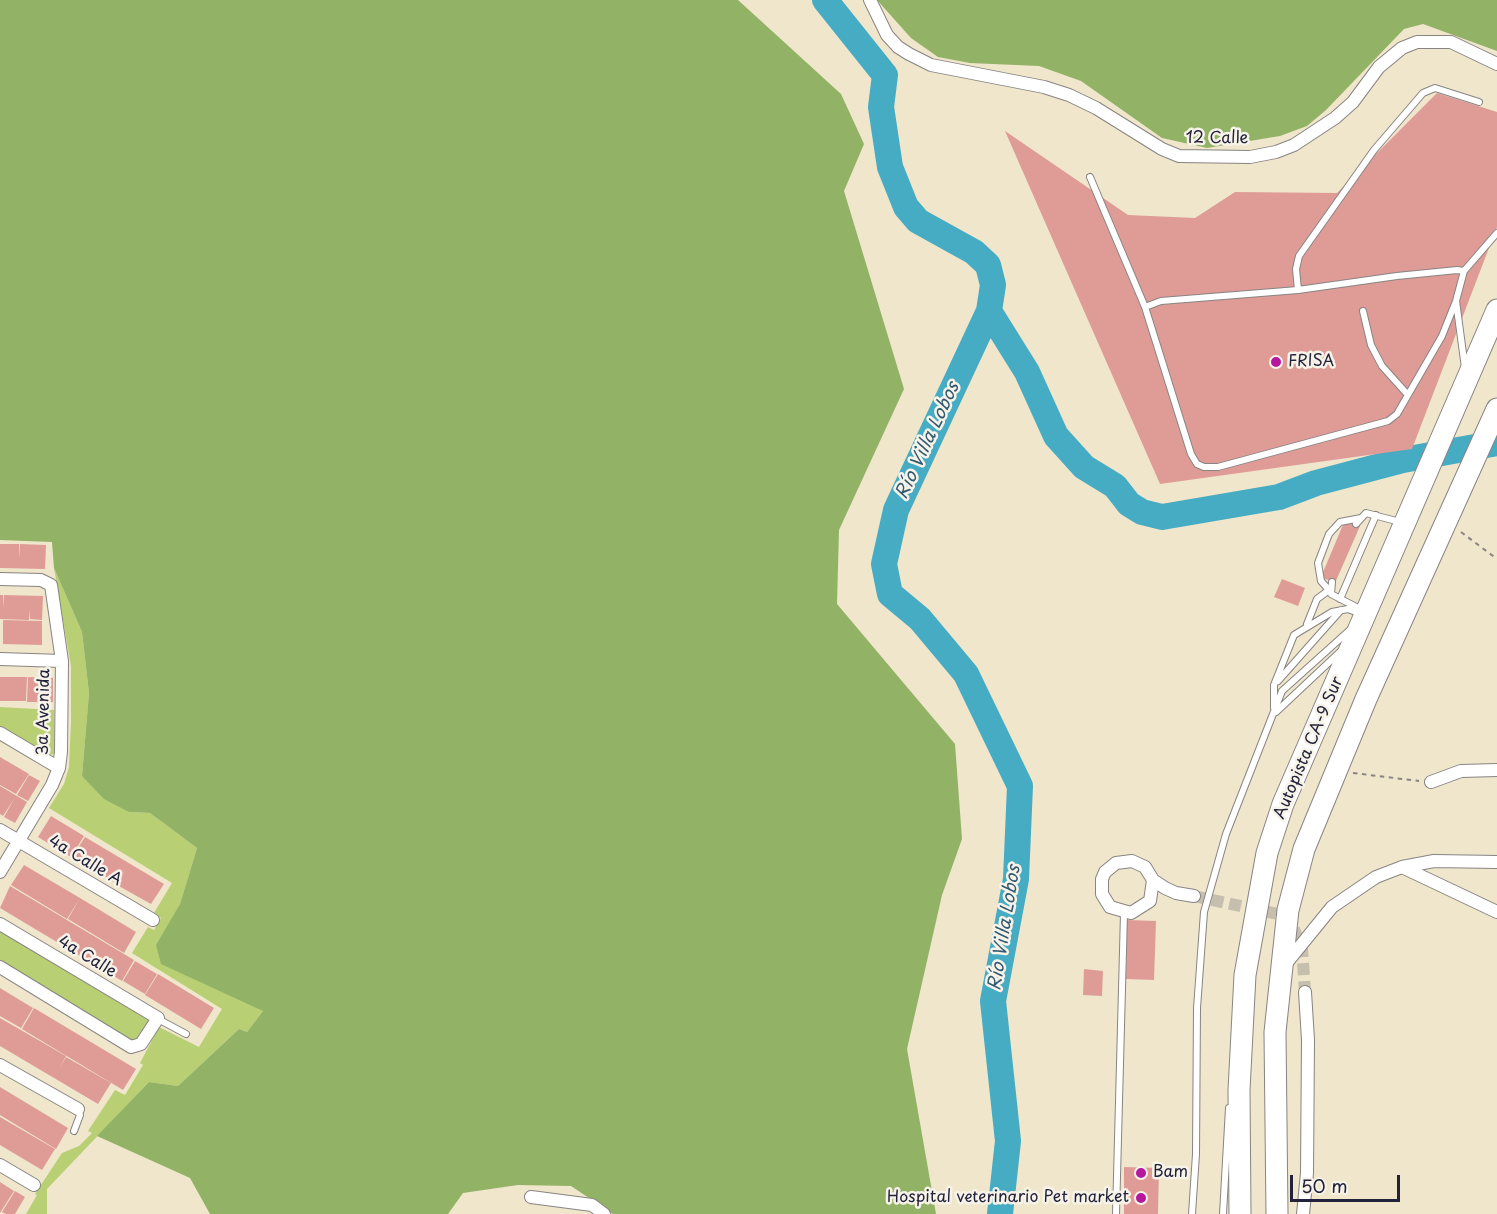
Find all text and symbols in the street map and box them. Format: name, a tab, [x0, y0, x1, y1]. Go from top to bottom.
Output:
street label: 12 Calle	[1186, 129, 1248, 149]
place label: FRISA	[1288, 352, 1334, 372]
marker: FRISA	[1269, 355, 1283, 369]
water label: Río Villa Lobos	[892, 379, 964, 503]
street label: 3a Avenida	[34, 668, 54, 756]
street label: Autopista CA-9 Sur	[1270, 674, 1348, 822]
street label: 4a Calle A	[45, 832, 125, 890]
water label: Río Villa Lobos	[984, 864, 1026, 992]
street label: 4a Calle	[54, 932, 120, 982]
place label: Bam	[1153, 1163, 1188, 1183]
scale bar	[1293, 1163, 1402, 1201]
marker: Bam	[1134, 1166, 1148, 1180]
text: 50 m	[1301, 1172, 1348, 1199]
place label: Hospital veterinario Pet market	[887, 1188, 1129, 1208]
marker: Hospital veterinario Pet market	[1134, 1191, 1148, 1205]

